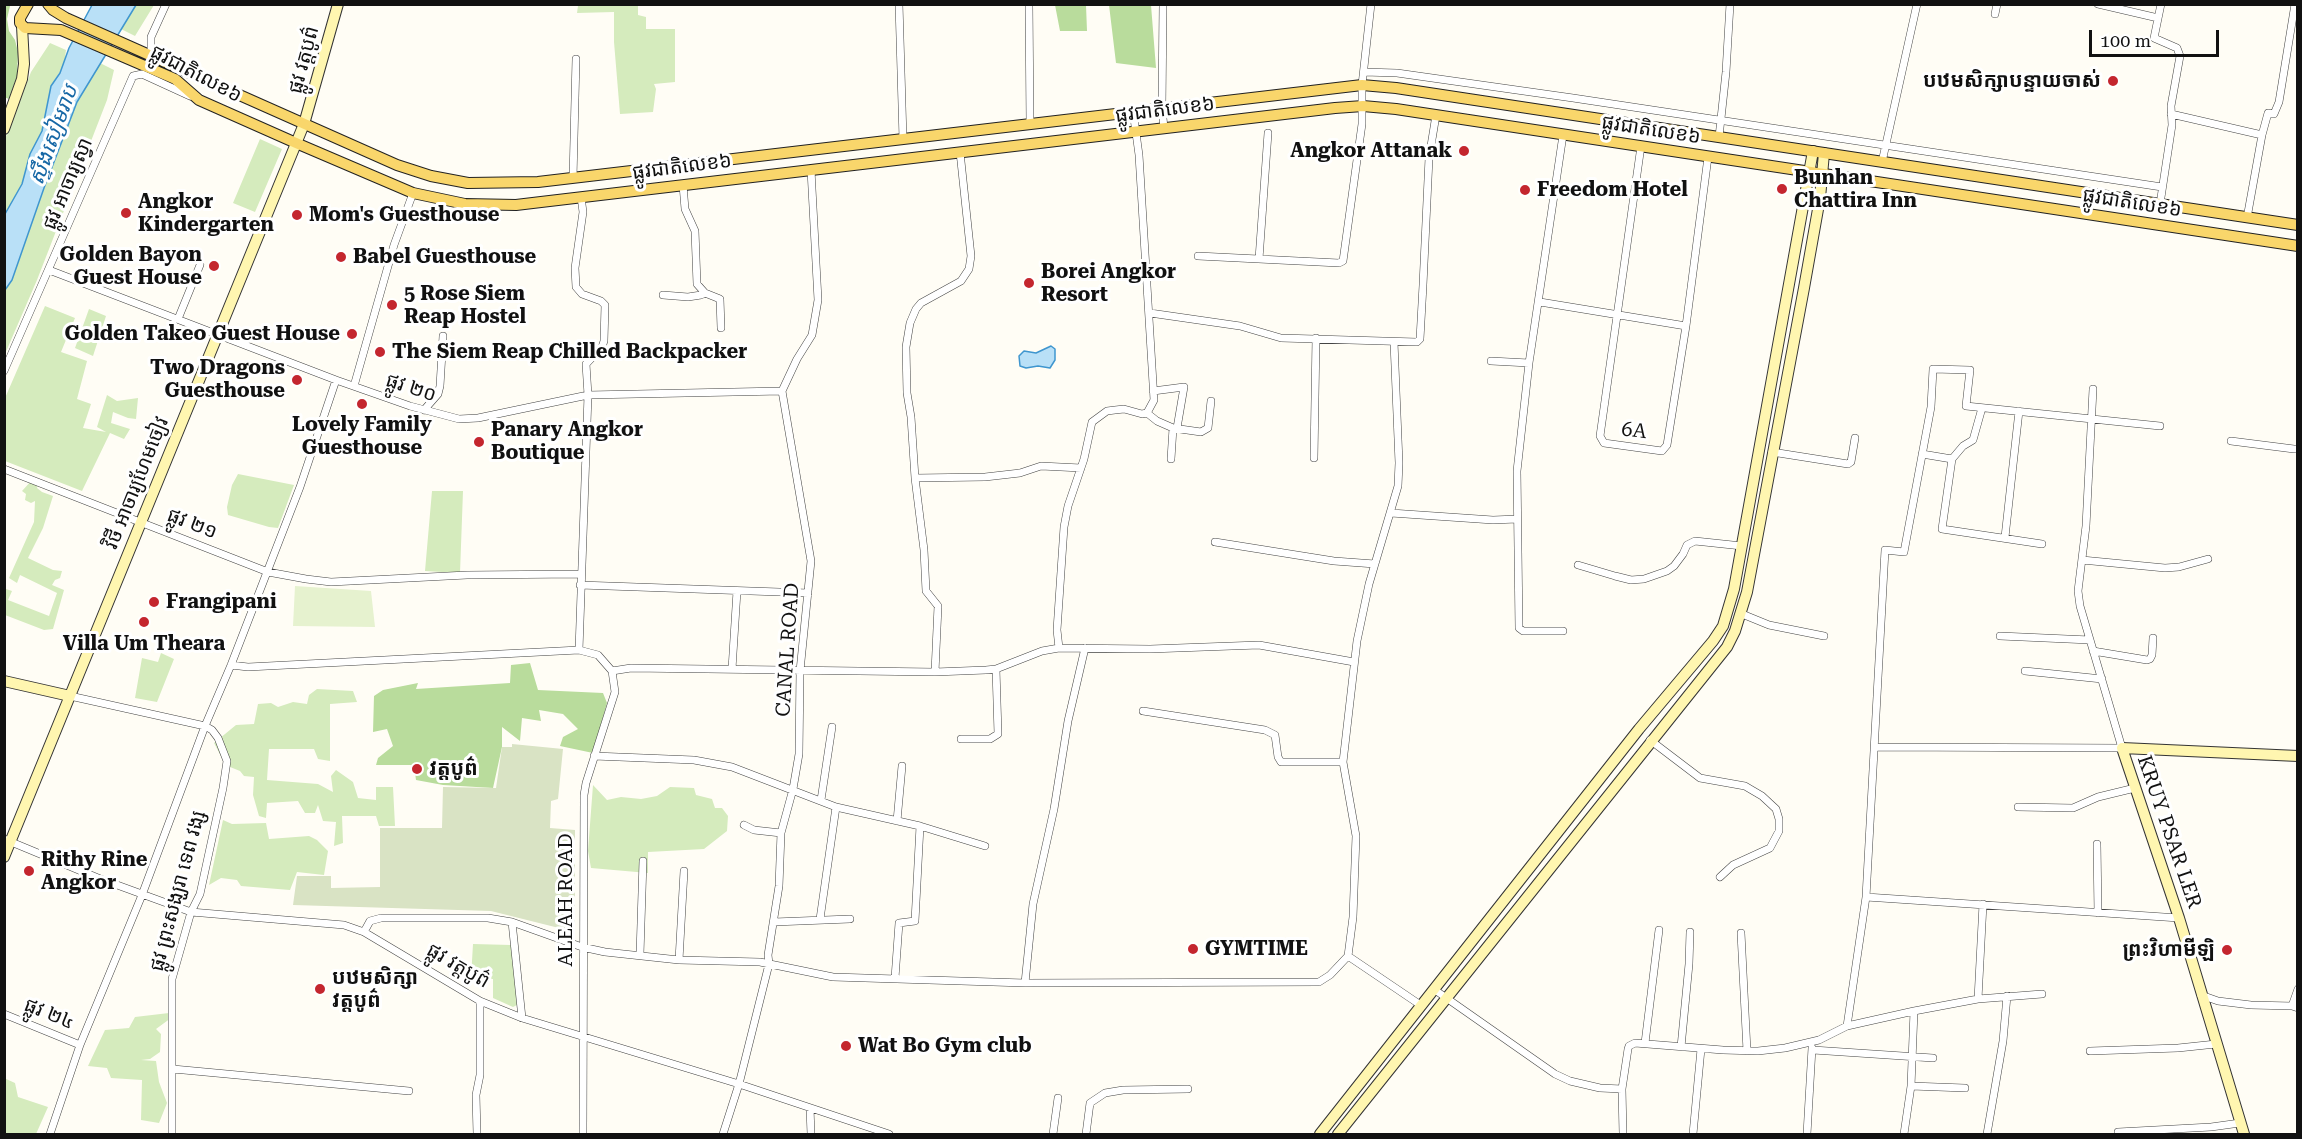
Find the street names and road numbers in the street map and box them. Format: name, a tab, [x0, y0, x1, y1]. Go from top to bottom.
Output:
street label: ផ្លូវ វត្តបូព៌	[283, 24, 325, 96]
street label: ផ្លូវជាតិលេខ៦	[146, 40, 246, 108]
street label: ផ្លូវជាតិលេខ៦	[1114, 92, 1216, 128]
street label: ផ្លូវជាតិលេខ៦	[1600, 110, 1702, 150]
street label: ផ្លូវ អាចារ្យស្វា	[38, 134, 98, 234]
street label: ផ្លូវជាតិលេខ៦	[631, 149, 733, 185]
street label: ផ្លូវជាតិលេខ៦	[2081, 183, 2183, 223]
street label: ផ្លូវ ២០	[383, 369, 439, 407]
street label: វិថី អាចារ្យហែមចៀវ	[100, 413, 174, 553]
street label: 6A	[1620, 418, 1648, 444]
street label: ផ្លូវ ២១	[163, 503, 221, 545]
street label: CANAL ROAD	[771, 582, 805, 718]
street label: KRUY PSAR LER	[2132, 752, 2206, 912]
street label: ផ្លូវ ព្រះសង្ឃរា ទេព វង្ស	[145, 808, 211, 974]
street label: ALEAH ROAD	[554, 833, 578, 967]
street label: ផ្លូវ វត្តបូព៌	[422, 938, 494, 994]
street label: ផ្លូវ ២៤	[20, 993, 78, 1035]

